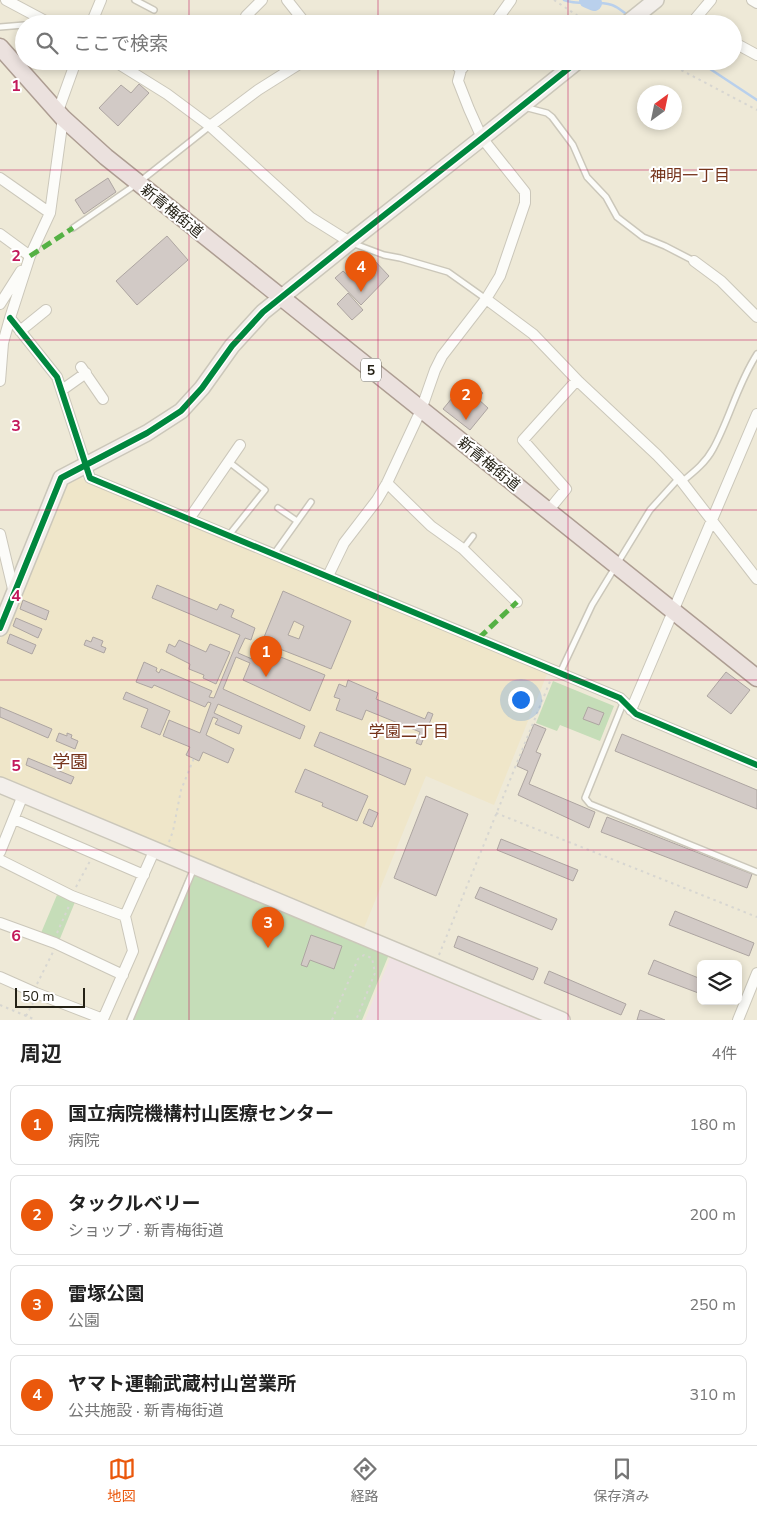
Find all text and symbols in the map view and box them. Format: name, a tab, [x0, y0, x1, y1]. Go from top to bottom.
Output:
search box	[15, 15, 742, 70]
icon: search	[33, 29, 61, 57]
text: ここで検索	[73, 31, 168, 57]
text: 1	[11, 75, 21, 97]
north arrow	[637, 85, 682, 130]
district label: 神明一丁目	[650, 165, 730, 187]
street label: 新青梅街道	[137, 180, 207, 242]
text: 2	[11, 245, 21, 267]
pin: 4	[345, 251, 377, 292]
road number: 5	[361, 358, 381, 382]
pin: 2	[450, 379, 482, 420]
text: 3	[11, 415, 21, 437]
street label: 新青梅街道	[454, 433, 524, 495]
text: 4	[11, 585, 21, 607]
pin: 1	[250, 636, 282, 677]
your location	[508, 687, 534, 713]
district label: 学園二丁目	[369, 721, 449, 743]
district label: 学園	[52, 750, 88, 774]
text: 5	[11, 755, 21, 777]
pin: 3	[252, 907, 284, 948]
text: 6	[11, 925, 21, 947]
map controls	[697, 960, 742, 1005]
button: layers	[697, 960, 742, 1005]
scale bar	[15, 985, 85, 1008]
text: 50 m	[22, 987, 54, 1006]
text: 周辺	[20, 1040, 62, 1068]
text: 4件	[711, 1043, 737, 1065]
text: 国立病院機構村山医療センター	[68, 1101, 334, 1127]
text: 1	[32, 1114, 42, 1136]
text: 180 m	[689, 1114, 736, 1136]
text: 病院	[68, 1130, 100, 1152]
text: タックルベリー	[68, 1191, 200, 1217]
text: 2	[32, 1204, 42, 1226]
text: 200 m	[689, 1204, 736, 1226]
text: ショップ · 新青梅街道	[68, 1220, 224, 1242]
text: 雷塚公園	[68, 1281, 144, 1307]
text: 3	[32, 1294, 42, 1316]
text: 250 m	[689, 1294, 736, 1316]
text: 公園	[68, 1310, 100, 1332]
text: ヤマト運輸武蔵村山営業所	[68, 1371, 296, 1397]
text: 4	[32, 1384, 42, 1406]
text: 310 m	[689, 1384, 736, 1406]
text: 公共施設 · 新青梅街道	[68, 1400, 224, 1422]
tab: 地図	[108, 1455, 136, 1506]
tab: 経路	[351, 1455, 379, 1506]
tab: 保存済み	[594, 1455, 650, 1506]

